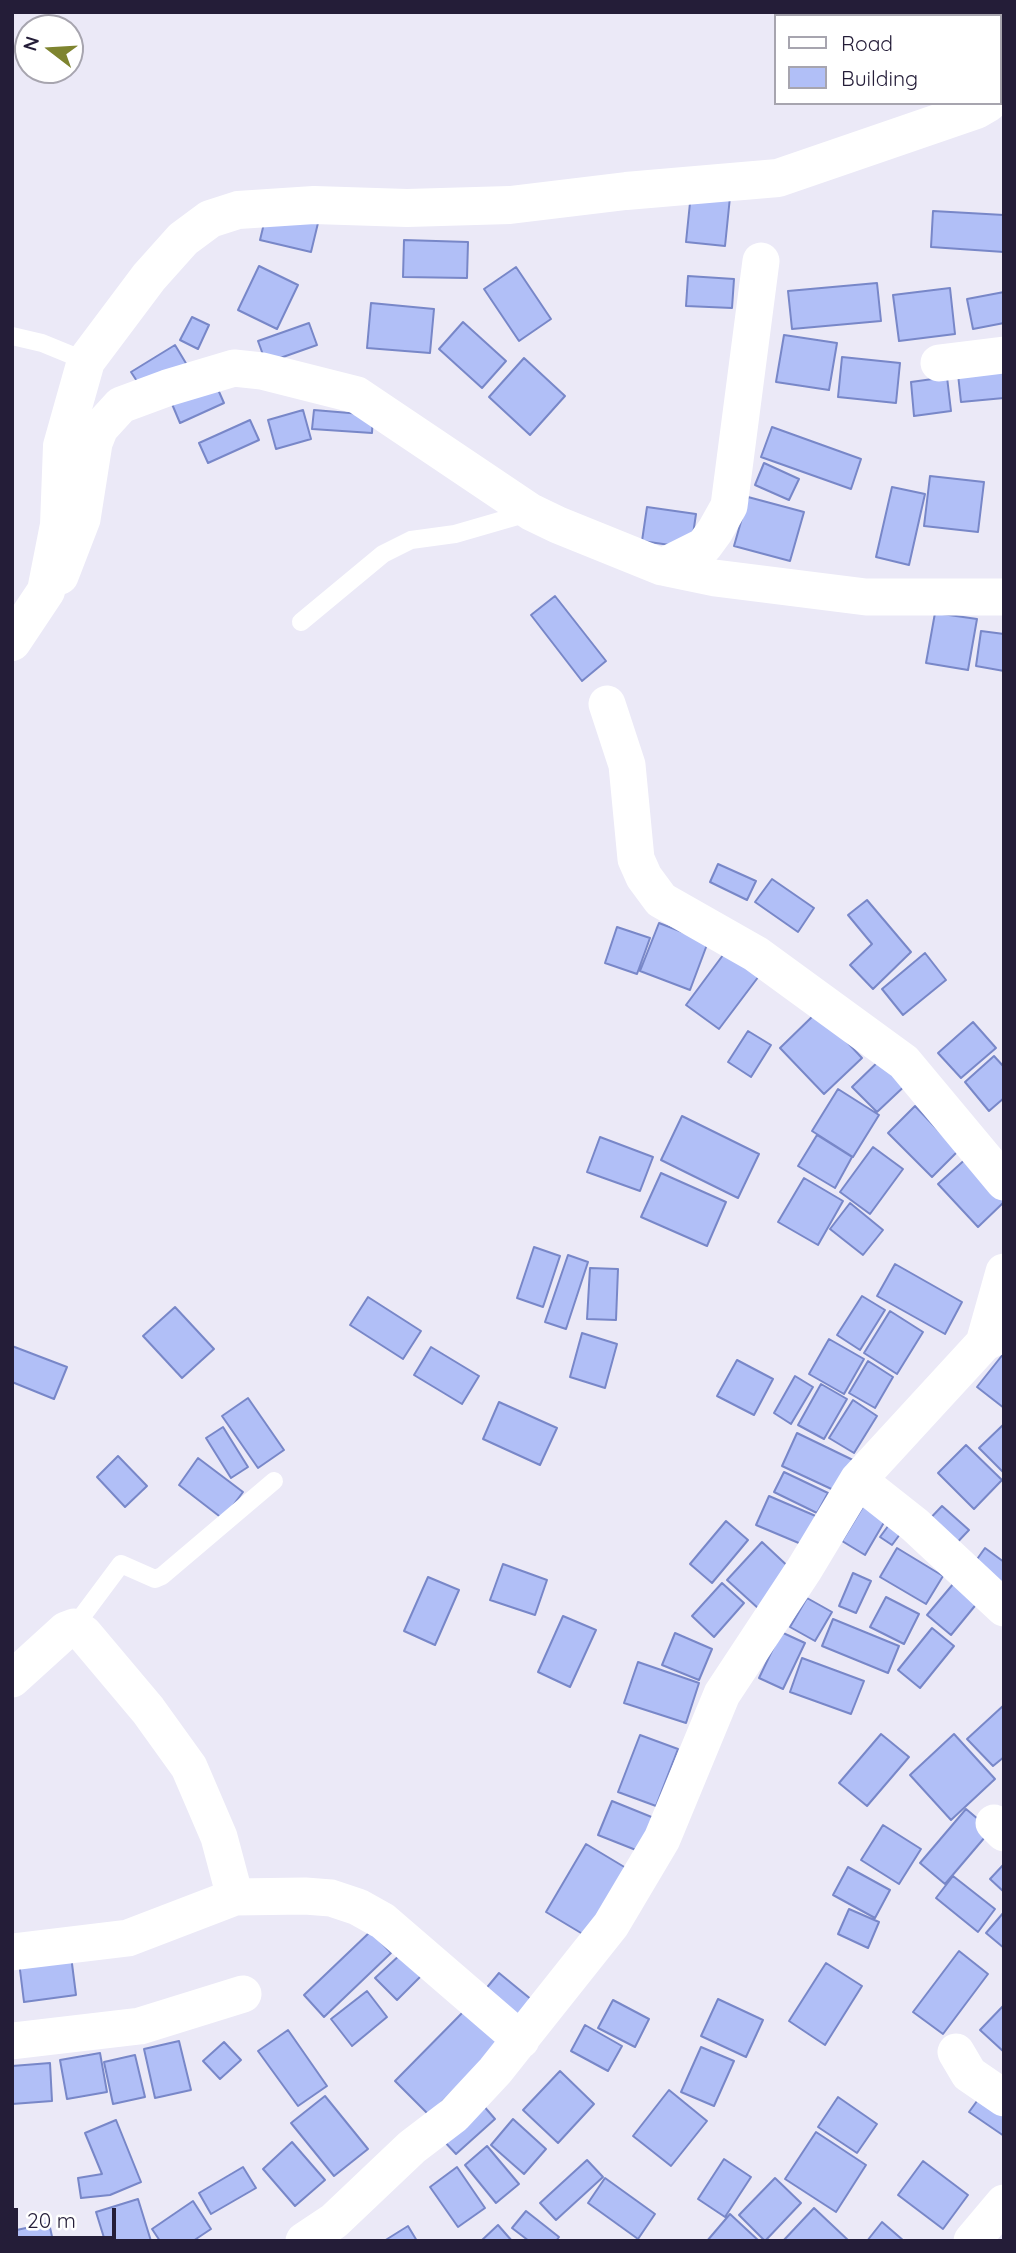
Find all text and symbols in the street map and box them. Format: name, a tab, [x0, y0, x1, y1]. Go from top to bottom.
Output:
north arrow	[14, 14, 84, 84]
legend	[774, 14, 1002, 105]
text: Road	[841, 30, 893, 56]
text: N	[17, 33, 44, 54]
text: Building	[841, 65, 918, 91]
scale bar	[18, 2194, 119, 2238]
text: 20 m	[27, 2207, 76, 2233]

